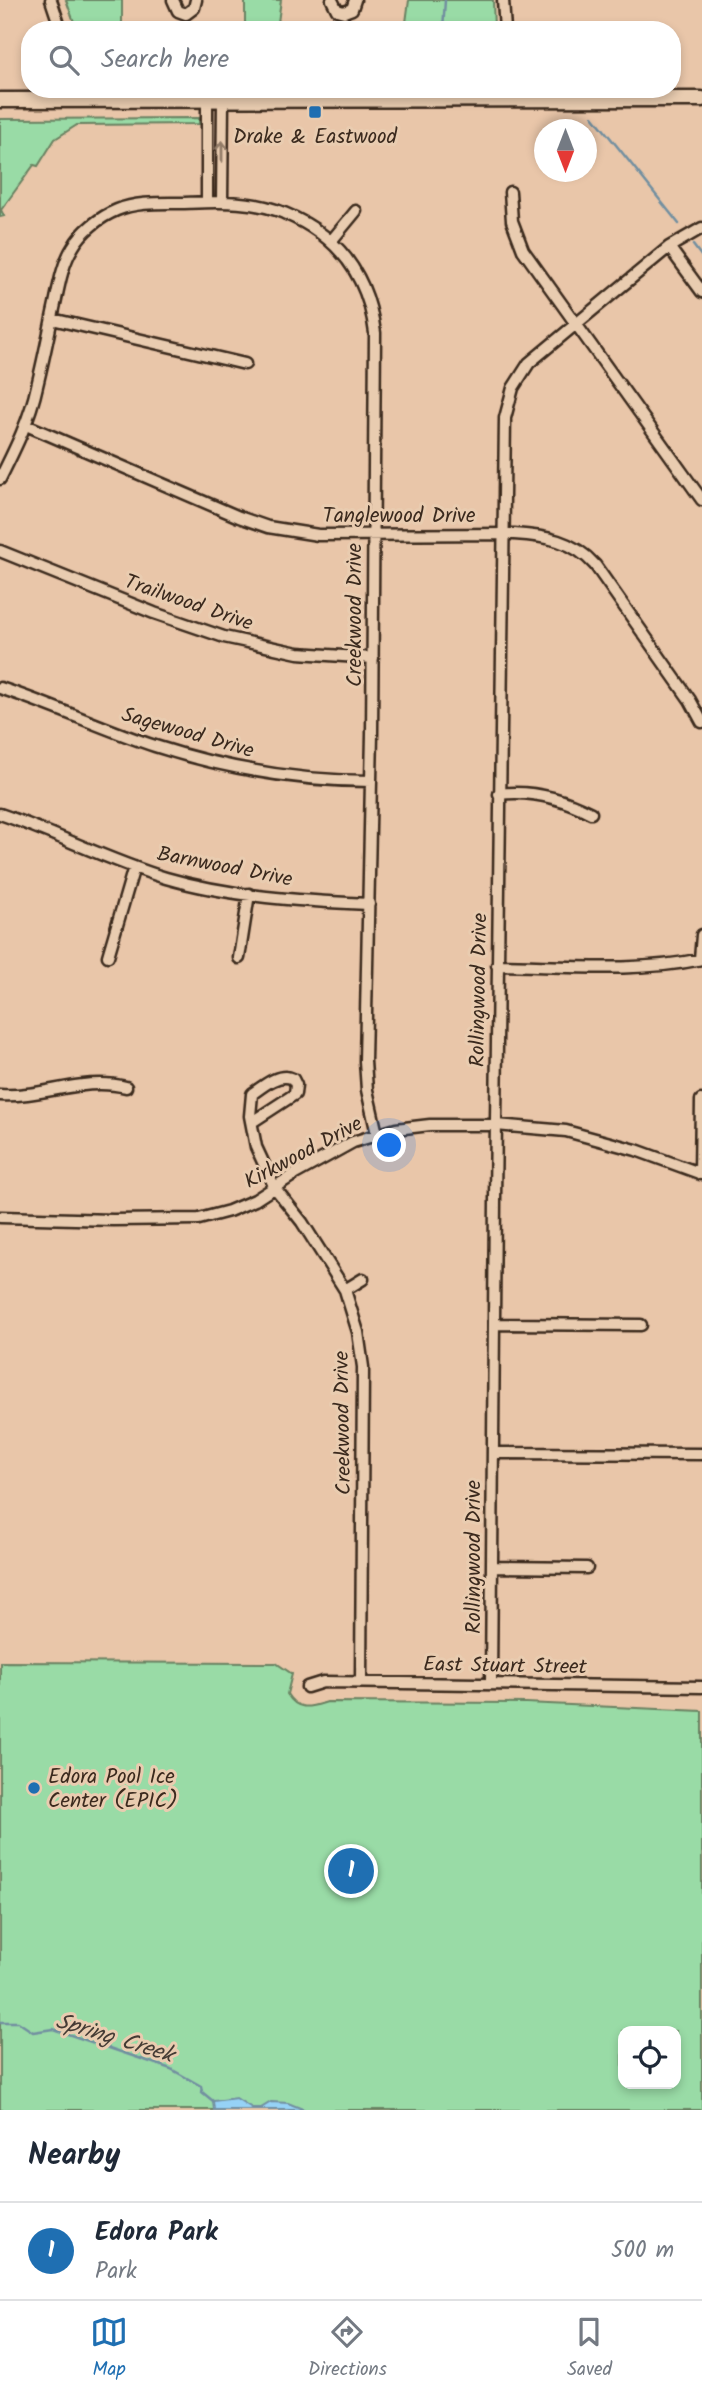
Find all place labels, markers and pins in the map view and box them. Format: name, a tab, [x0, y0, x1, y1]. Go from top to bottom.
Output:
marker: Drake & Eastwood	[307, 104, 323, 120]
place label: Drake & Eastwood	[233, 121, 398, 154]
place label: Edora Pool Ice Center (EPIC)	[48, 1761, 178, 1818]
marker: Edora Pool Ice Center (EPIC)	[26, 1780, 42, 1796]
pin: 1	[328, 1845, 374, 1897]

